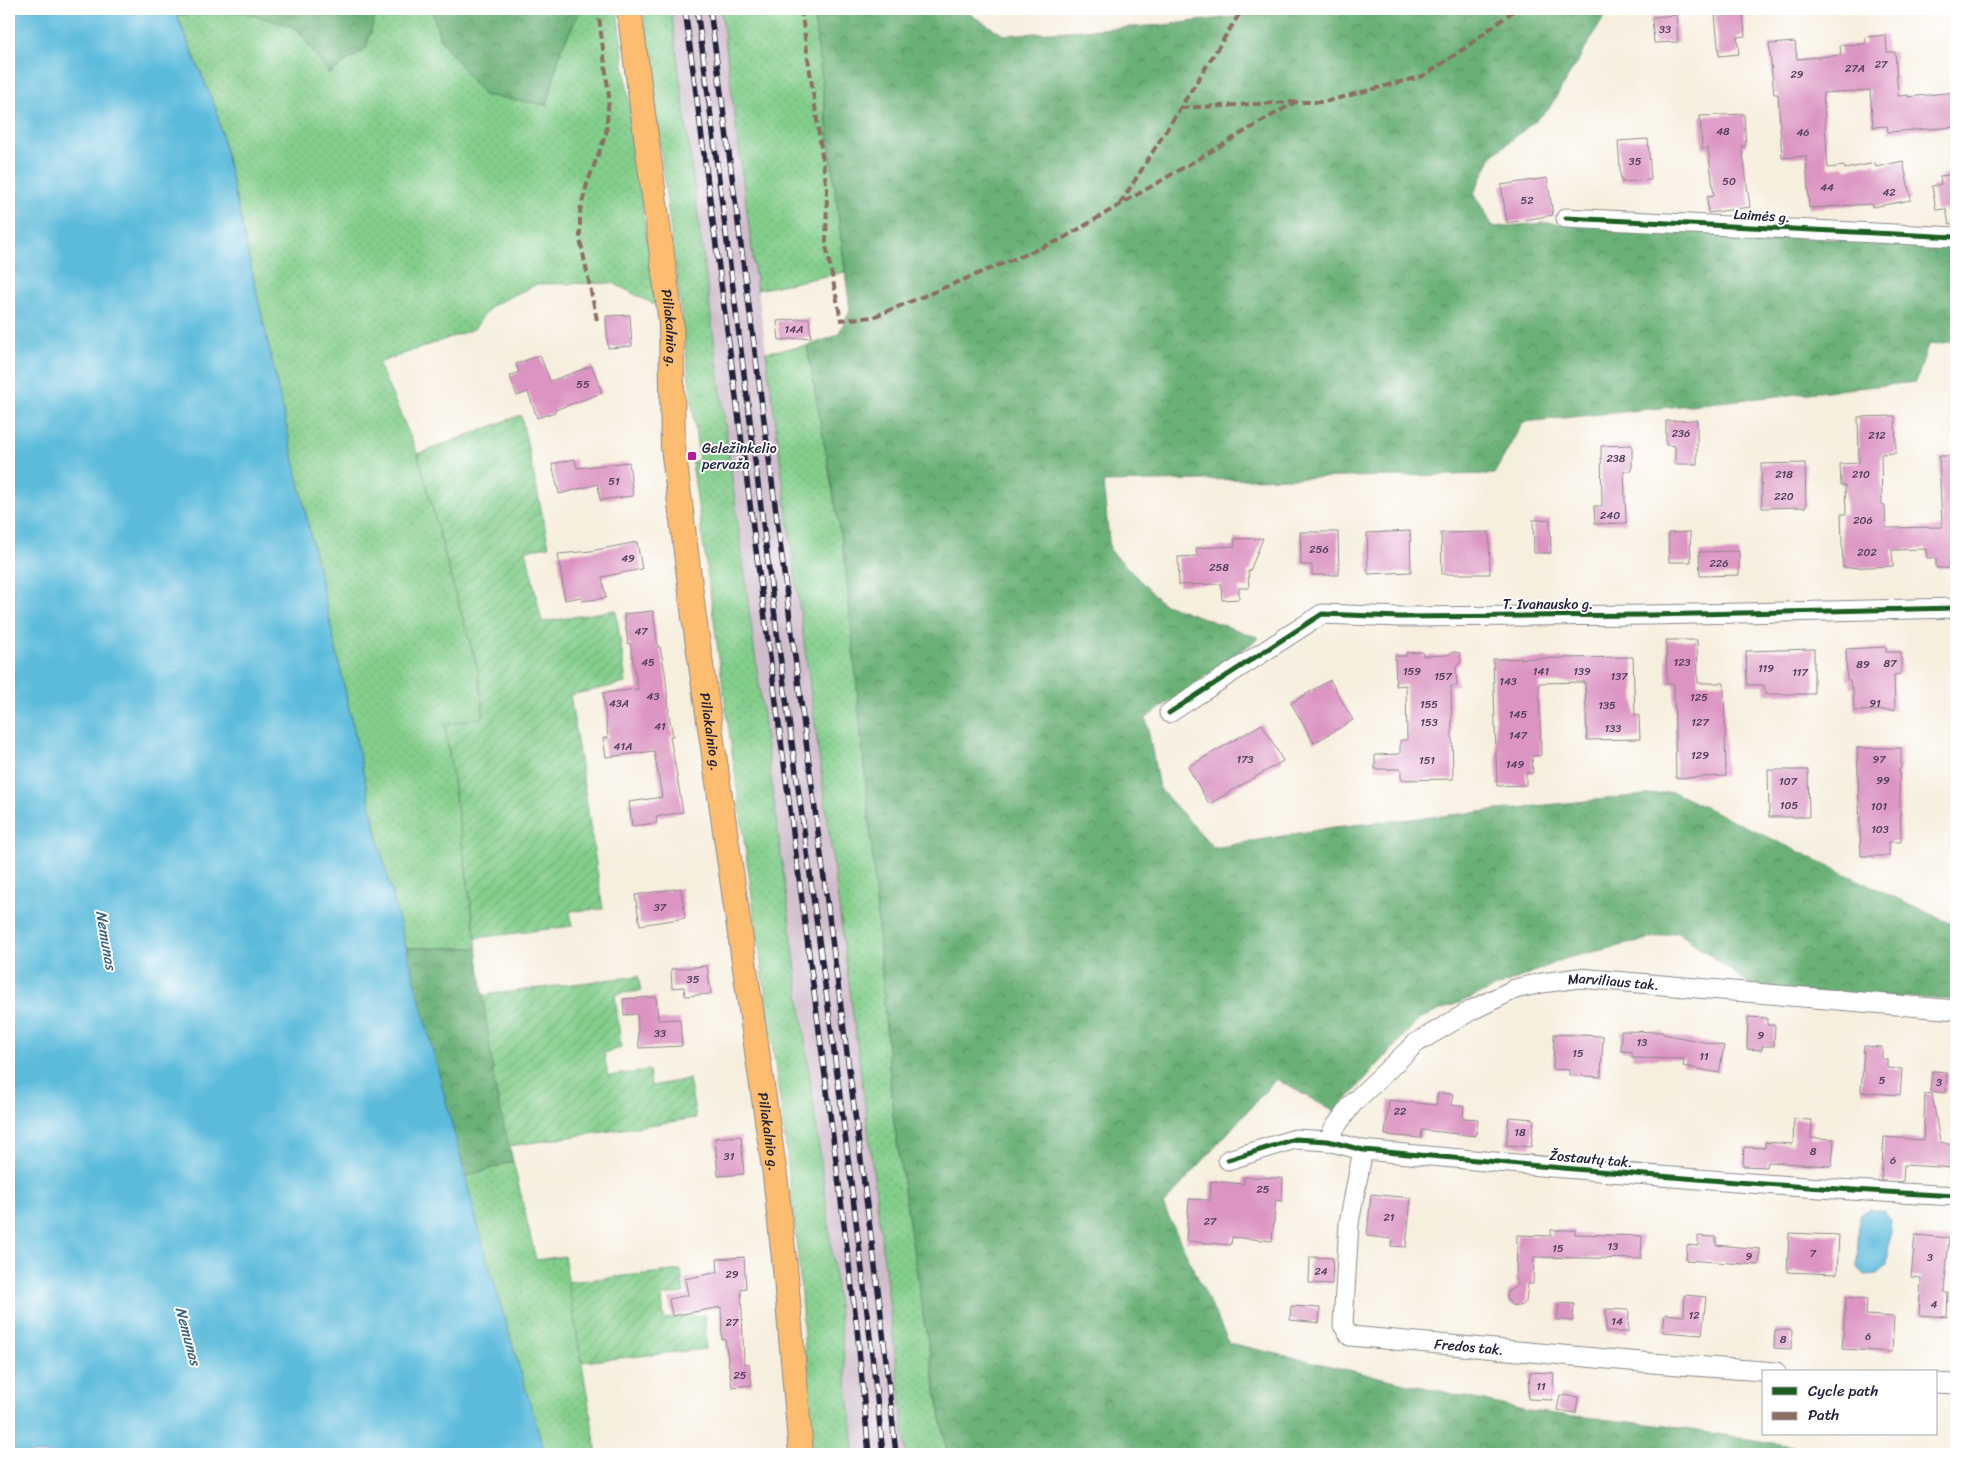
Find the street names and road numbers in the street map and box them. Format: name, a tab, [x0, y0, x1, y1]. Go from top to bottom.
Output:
street label: Laimės g.	[1733, 202, 1791, 230]
street label: Piliakalnio g.	[654, 287, 684, 368]
street label: T. Ivanausko g.	[1503, 592, 1593, 617]
street label: Piliakalnio g.	[693, 691, 729, 773]
street label: Marviliaus tak.	[1566, 966, 1660, 997]
street label: Piliakalnio g.	[751, 1091, 787, 1172]
street label: Žostautų tak.	[1548, 1143, 1634, 1175]
street label: Fredos tak.	[1433, 1331, 1505, 1362]

